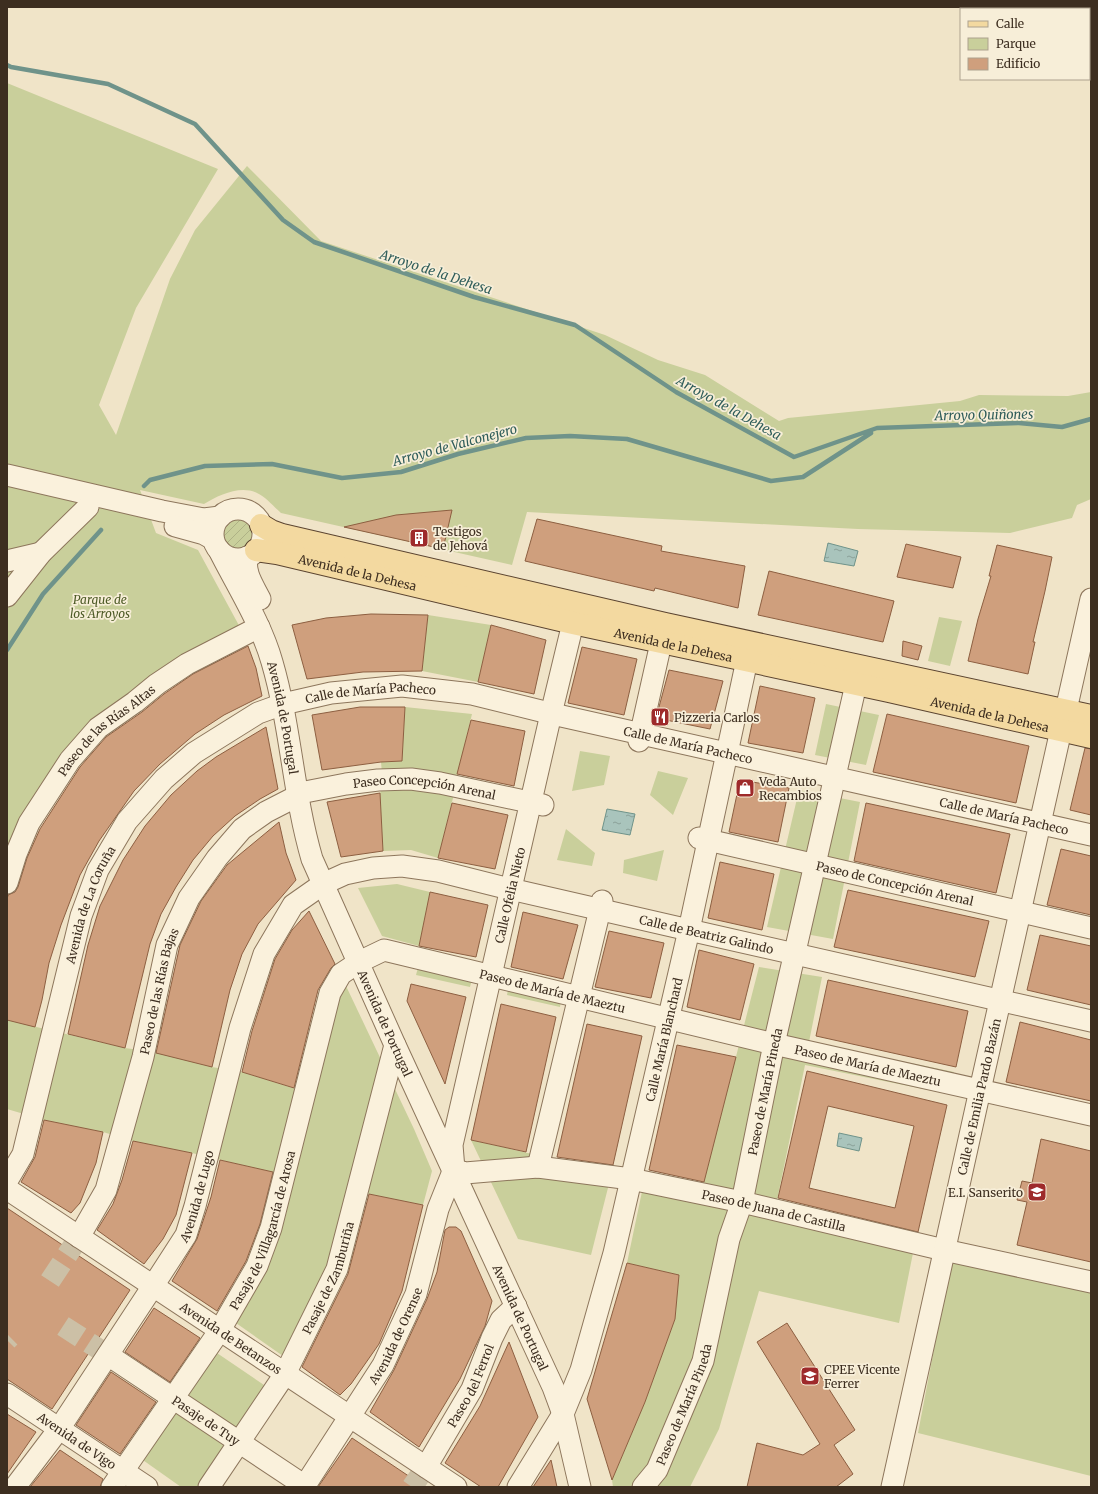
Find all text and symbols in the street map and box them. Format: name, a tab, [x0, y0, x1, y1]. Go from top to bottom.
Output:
legend	[960, 8, 1090, 80]
text: Calle	[996, 16, 1024, 31]
text: Parque	[996, 36, 1036, 51]
text: Edificio	[996, 56, 1040, 71]
water label: Arroyo de la Dehesa	[377, 246, 494, 298]
water label: Arroyo de la Dehesa	[673, 372, 784, 444]
water label: Arroyo Quiñones	[933, 406, 1034, 424]
water label: Arroyo de Valconejero	[390, 420, 519, 470]
place label: Testigos de Jehová	[433, 524, 488, 553]
building icon: Testigos de Jehová	[408, 527, 430, 549]
street label: Avenida de la Dehesa	[296, 551, 419, 593]
park label: Parque de los Arroyos	[70, 592, 130, 621]
street label: Avenida de la Dehesa	[612, 624, 735, 665]
street label: Avenida de Portugal	[264, 658, 302, 776]
street label: Calle de María Pacheco	[304, 678, 437, 706]
street label: Paseo de las Rías Altas	[54, 681, 158, 779]
street label: Avenida de la Dehesa	[928, 693, 1051, 735]
restaurant icon: Pizzeria Carlos	[649, 706, 671, 728]
place label: Pizzeria Carlos	[674, 710, 760, 725]
street label: Calle de María Pacheco	[622, 723, 754, 766]
street label: Paseo Concepción Arenal	[352, 771, 498, 802]
place label: Veda Auto Recambios	[758, 774, 822, 803]
shop icon: Veda Auto Recambios	[734, 777, 756, 799]
street label: Calle de María Pacheco	[938, 794, 1070, 837]
street label: Avenida de La Coruña	[62, 842, 118, 966]
street label: Calle Ofelia Nieto	[491, 846, 528, 945]
street label: Paseo de Concepción Arenal	[815, 858, 975, 908]
street label: Calle de Beatriz Galindo	[638, 911, 775, 956]
street label: Paseo de las Rías Bajas	[136, 925, 182, 1056]
street label: Paseo de María de Maeztu	[478, 966, 628, 1016]
street label: Avenida de Portugal	[355, 967, 416, 1079]
street label: Calle María Blanchard	[642, 976, 685, 1103]
street label: Calle de Emilia Pardo Bazán	[954, 1017, 1003, 1176]
street label: Paseo de María Pineda	[744, 1026, 785, 1156]
street label: Paseo de María de Maeztu	[793, 1041, 943, 1089]
street label: Avenida de Lugo	[175, 1149, 216, 1246]
street label: Pasaje de Villagarcía de Arosa	[226, 1149, 298, 1312]
school or university icon: E.I. Sanserito	[1026, 1181, 1048, 1203]
place label: E.I. Sanserito	[948, 1185, 1023, 1200]
street label: Paseo de Juana de Castilla	[701, 1186, 848, 1234]
street label: Pasaje de Zamburiña	[299, 1219, 357, 1336]
street label: Avenida de Portugal	[489, 1261, 552, 1373]
street label: Avenida de Orense	[365, 1286, 425, 1388]
street label: Avenida de Betanzos	[177, 1298, 285, 1377]
street label: Paseo del Ferrol	[444, 1341, 497, 1430]
street label: Paseo de María Pineda	[653, 1342, 714, 1467]
place label: CPEE Vicente Ferrer	[824, 1362, 900, 1391]
school or university icon: CPEE Vicente Ferrer	[799, 1365, 821, 1387]
street label: Pasaje de Tuy	[169, 1392, 243, 1448]
street label: Avenida de Vigo	[34, 1408, 119, 1472]

